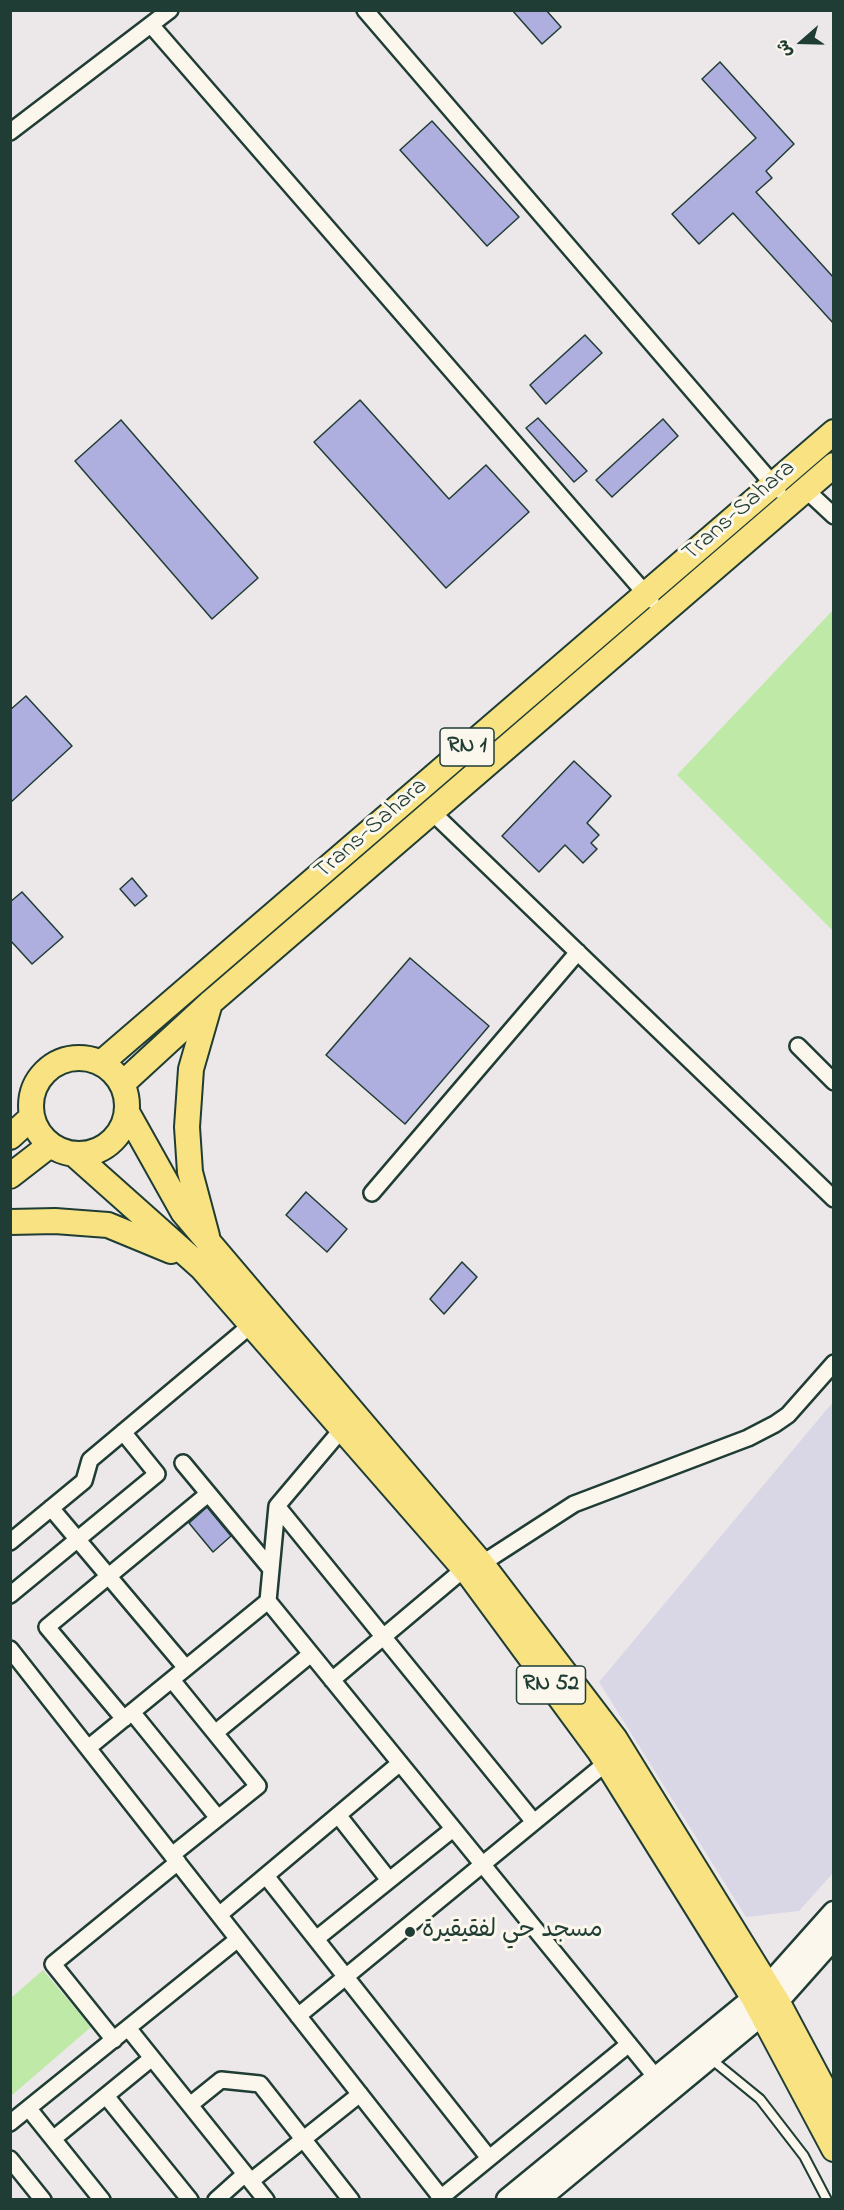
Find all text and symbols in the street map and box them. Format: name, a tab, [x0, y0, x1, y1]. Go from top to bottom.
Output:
north arrow	[772, 12, 832, 72]
text: ش	[771, 36, 799, 61]
street label: Trans-Sahara	[678, 455, 802, 569]
road number: RN 1	[440, 728, 494, 766]
street label: Trans-Sahara	[310, 773, 434, 887]
road number: RN 52	[516, 1666, 586, 1704]
place label: مسجد حي لفقيقيرة	[422, 1918, 603, 1946]
marker: مسجد حي لفقيقيرة	[403, 1925, 417, 1939]

